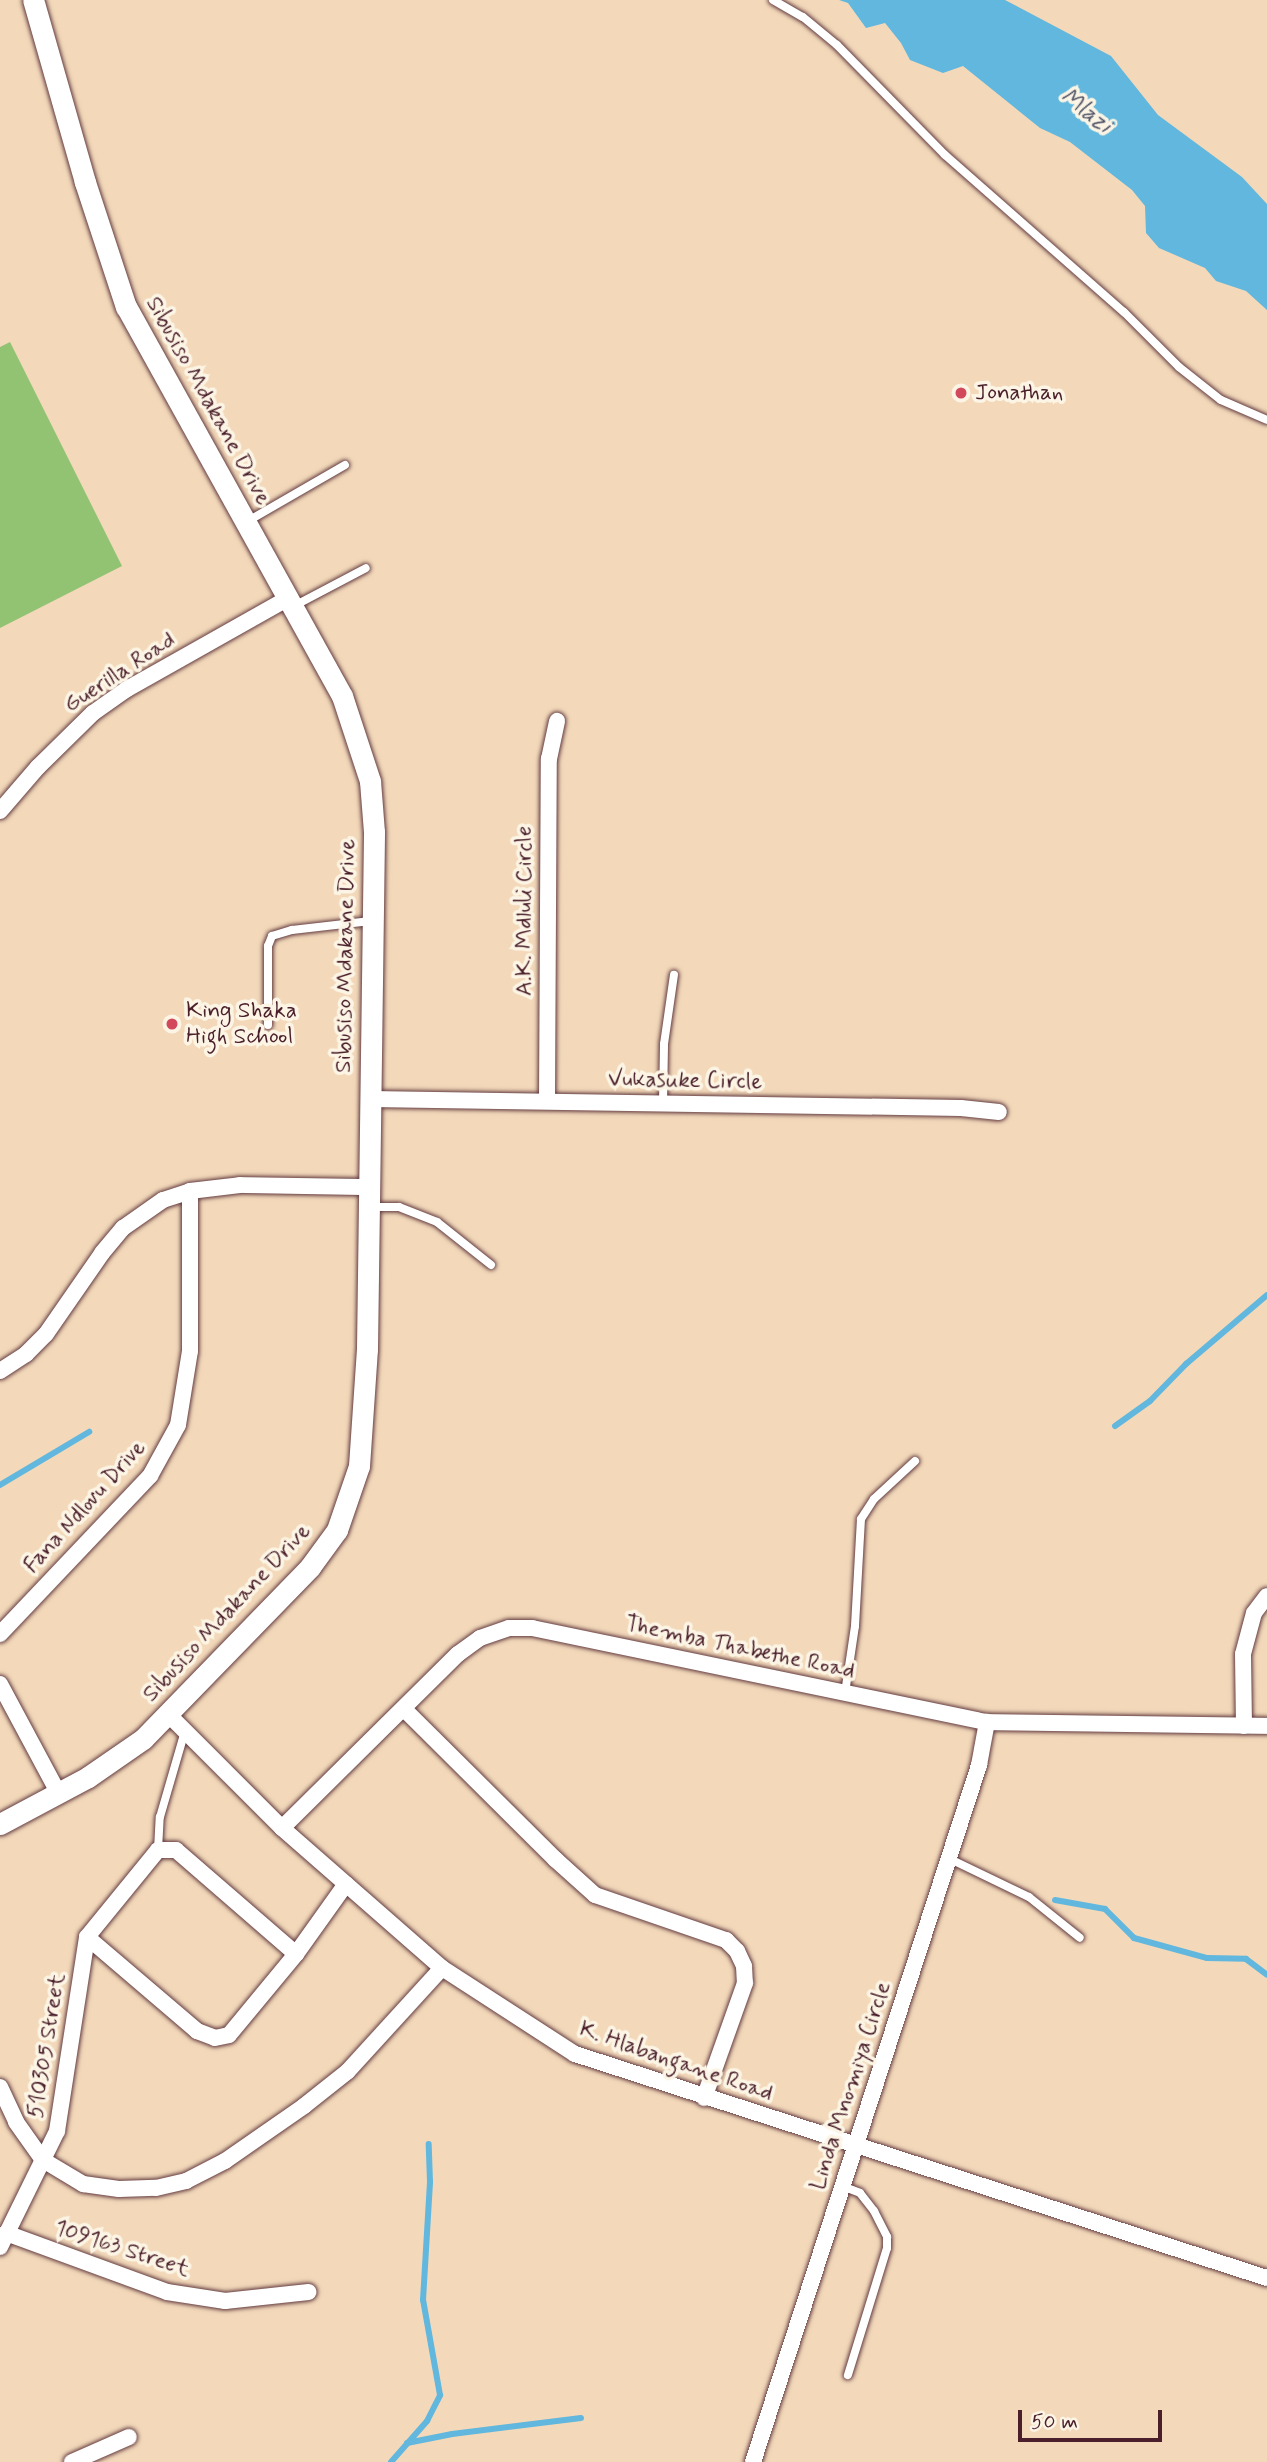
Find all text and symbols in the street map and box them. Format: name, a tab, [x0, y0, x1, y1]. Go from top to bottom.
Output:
water label: Mlazi	[1055, 82, 1117, 140]
street label: Sibusiso Mdakane Drive	[141, 296, 275, 506]
place label: Jonathan	[975, 379, 1063, 407]
marker: Jonathan	[953, 385, 969, 401]
street label: Guerilla Road	[60, 627, 180, 719]
street label: A.K. Mdluli Circle	[511, 826, 539, 996]
street label: Sibusiso Mdakane Drive	[330, 843, 362, 1069]
place label: King Shaka High School	[186, 997, 297, 1051]
marker: King Shaka High School	[164, 1016, 180, 1032]
street label: Vukasuke Circle	[607, 1066, 763, 1096]
street label: Fana Ndlovu Drive	[18, 1435, 152, 1579]
street label: Sibusiso Mdakane Drive	[140, 1521, 314, 1705]
street label: Themba Thabethe Road	[625, 1611, 855, 1685]
street label: 510305 Street	[22, 1972, 72, 2120]
street label: Linda Mnomiya Circle	[804, 1976, 898, 2196]
street label: K. Hlabangane Road	[577, 2016, 775, 2108]
street label: 109163 Street	[51, 2214, 193, 2284]
scale bar	[1022, 2396, 1166, 2440]
text: 50 m	[1031, 2408, 1078, 2436]

